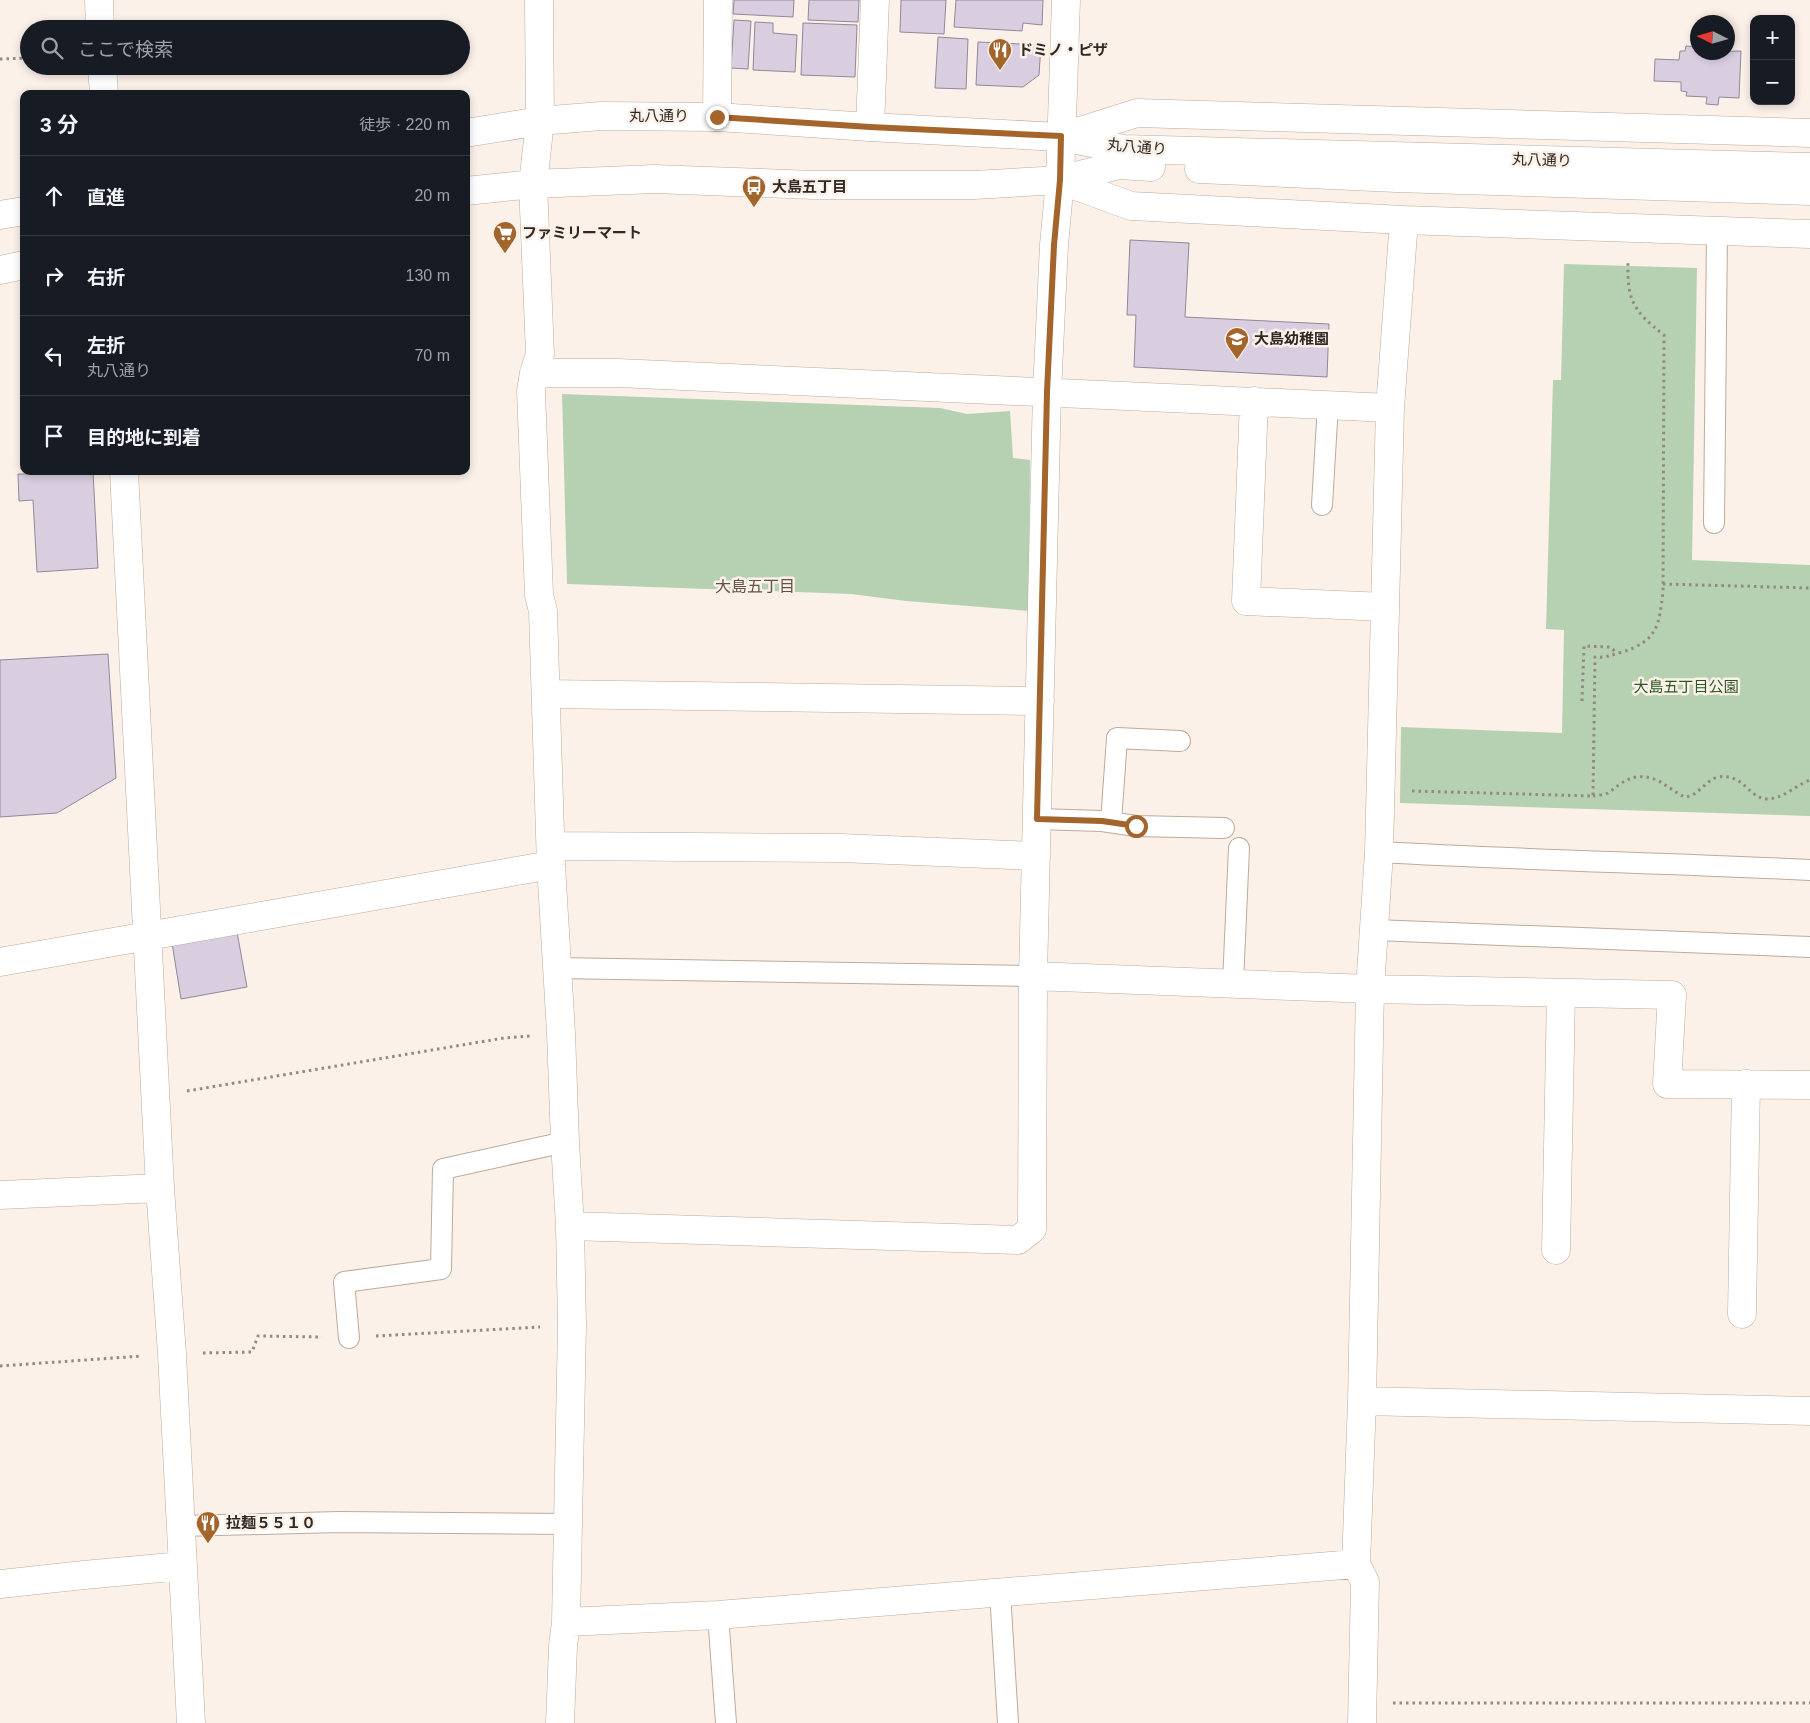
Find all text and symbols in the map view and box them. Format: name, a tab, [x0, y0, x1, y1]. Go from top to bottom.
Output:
north arrow	[1690, 15, 1735, 60]
map controls	[1750, 15, 1795, 105]
button: +	[1750, 15, 1795, 60]
search box	[20, 20, 470, 75]
icon: search	[38, 34, 66, 62]
restaurant icon: ドミノ・ピザ	[987, 37, 1013, 71]
text: ここで検索	[78, 39, 173, 60]
place label: ドミノ・ピザ	[1018, 41, 1108, 58]
button: −	[1750, 60, 1795, 105]
route end	[706, 106, 729, 129]
street label: 丸八通り	[629, 107, 689, 124]
text: 3 分	[40, 113, 79, 136]
text: 徒歩 · 220 m	[359, 116, 450, 133]
street label: 丸八通り	[1106, 135, 1168, 158]
street label: 丸八通り	[1512, 150, 1572, 169]
bus stop icon: 大島五丁目	[741, 174, 767, 208]
place label: 大島五丁目	[772, 178, 847, 195]
icon: ahead	[40, 182, 68, 210]
text: 直進	[87, 187, 125, 208]
text: 20 m	[414, 187, 450, 204]
supermarket icon: ファミリーマート	[492, 220, 518, 254]
place label: ファミリーマート	[522, 224, 642, 241]
icon: right	[40, 262, 68, 290]
text: 右折	[87, 267, 125, 288]
text: 130 m	[406, 267, 450, 284]
school or university icon: 大島幼稚園	[1224, 326, 1250, 360]
place label: 大島幼稚園	[1254, 330, 1329, 347]
text: 左折	[87, 335, 125, 356]
icon: left	[40, 342, 68, 370]
text: 70 m	[414, 347, 450, 364]
text: 丸八通り	[87, 362, 151, 379]
icon: arrive	[40, 422, 68, 450]
text: 目的地に到着	[87, 427, 201, 448]
district label: 大島五丁目	[715, 578, 795, 595]
park label: 大島五丁目公園	[1633, 678, 1739, 695]
route start	[1125, 815, 1148, 838]
restaurant icon: 拉麺５５１０	[195, 1510, 221, 1544]
place label: 拉麺５５１０	[226, 1514, 316, 1531]

